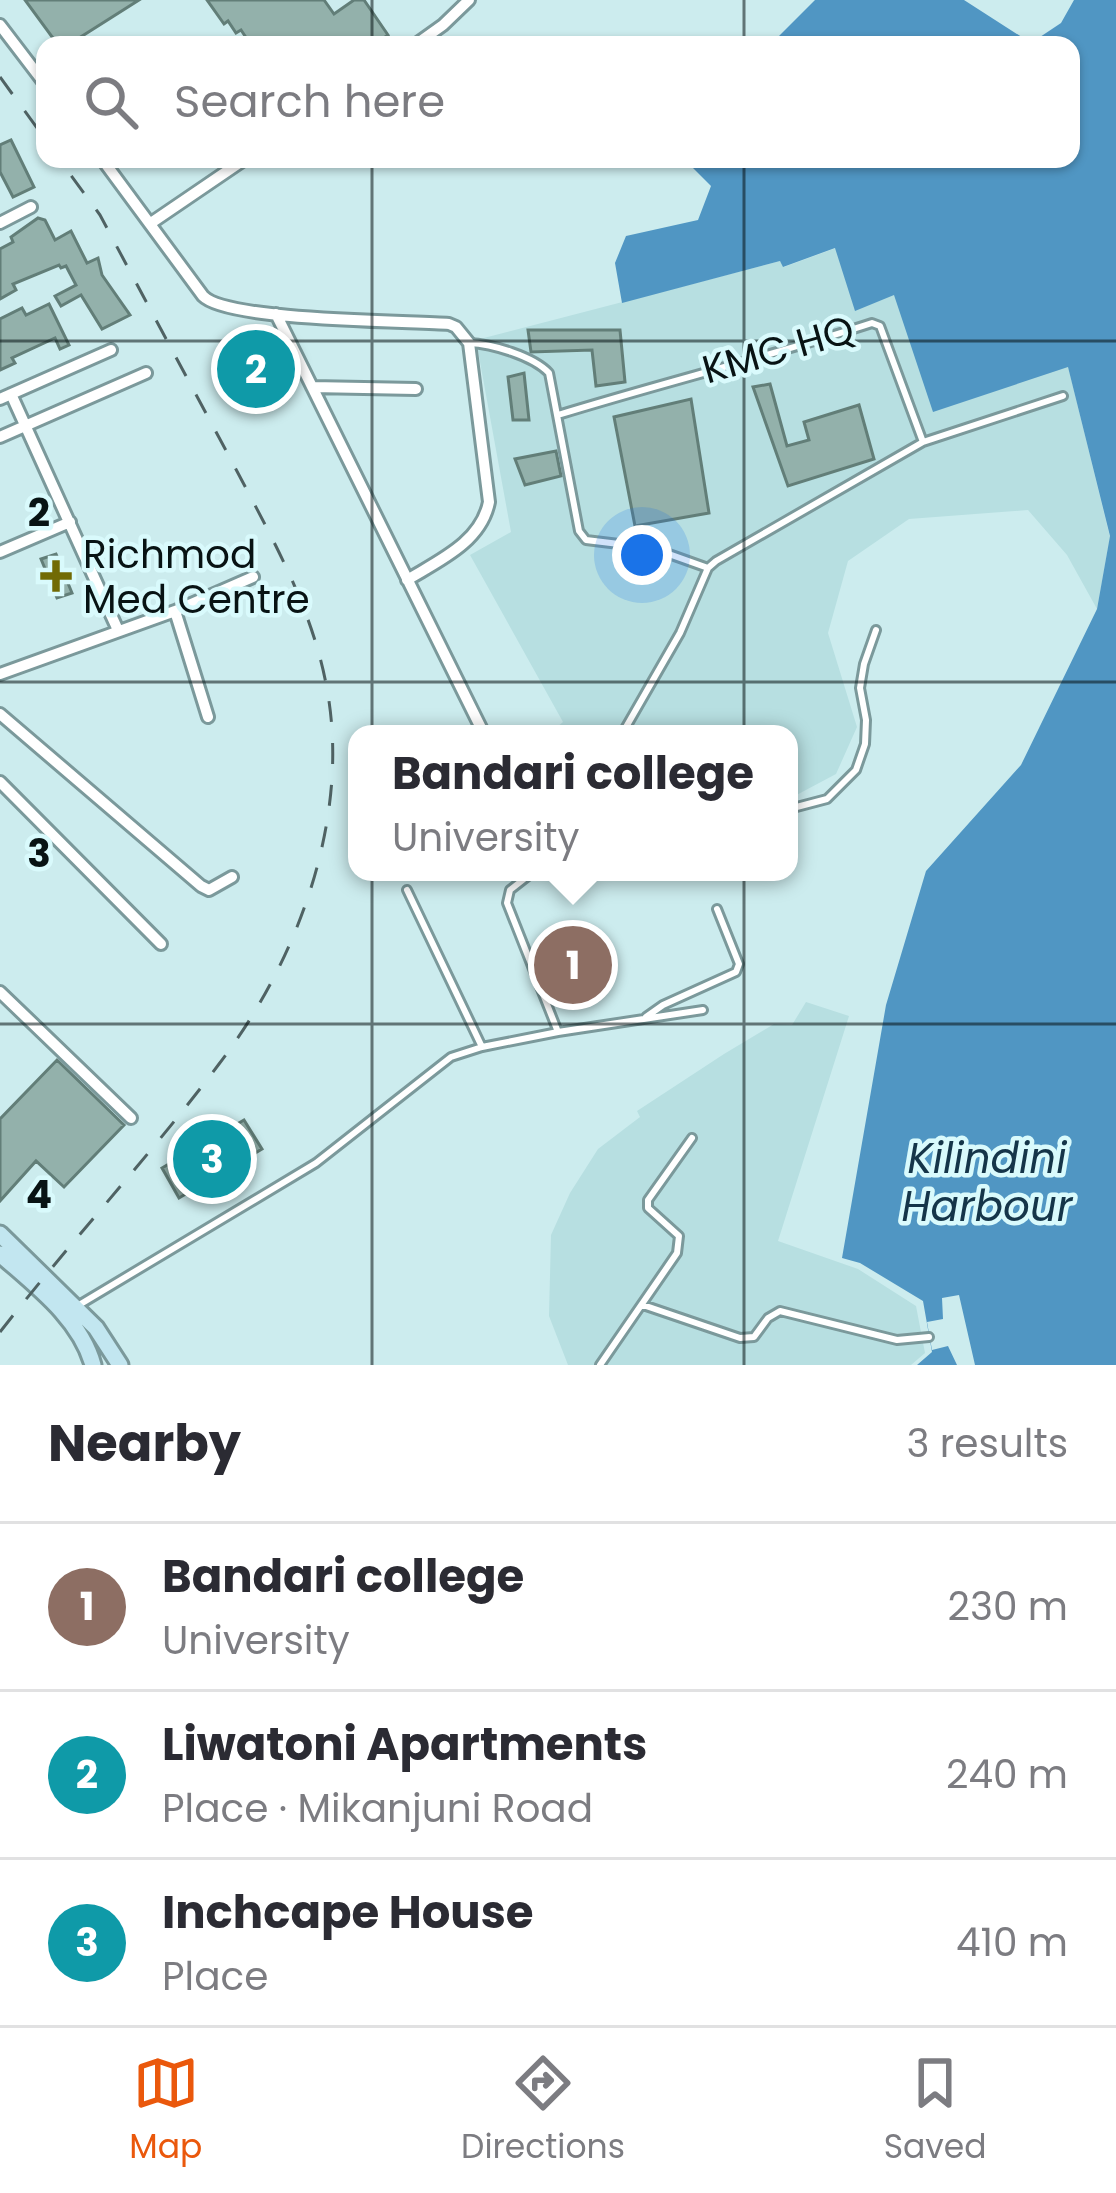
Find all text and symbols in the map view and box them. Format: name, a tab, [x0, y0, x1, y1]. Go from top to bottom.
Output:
search box	[36, 36, 1080, 168]
icon: search	[78, 69, 144, 135]
text: Search here	[174, 70, 445, 133]
street label: KMC HQ	[696, 302, 860, 397]
pin: 2	[217, 324, 295, 414]
text: 2	[28, 485, 50, 540]
your location	[612, 525, 672, 585]
place label: Richmod Med Centre	[83, 527, 310, 627]
marker: Richmod Med Centre	[40, 560, 72, 592]
popup	[348, 725, 798, 881]
text: Bandari college	[392, 742, 754, 805]
text: University	[392, 810, 580, 865]
text: 3	[27, 826, 51, 881]
pin: 1	[534, 920, 612, 1010]
pin: 3	[173, 1114, 251, 1204]
water label: Kilindini Harbour	[902, 1129, 1074, 1236]
text: 4	[26, 1167, 52, 1222]
text: Nearby	[48, 1407, 241, 1479]
text: 3 results	[906, 1416, 1068, 1471]
text: Bandari college	[162, 1545, 524, 1608]
text: 1	[80, 1579, 94, 1634]
text: 230 m	[948, 1579, 1068, 1634]
text: University	[162, 1613, 350, 1668]
text: Liwatoni Apartments	[162, 1713, 647, 1776]
text: 2	[76, 1747, 98, 1802]
text: 240 m	[946, 1747, 1068, 1802]
text: Place · Mikanjuni Road	[162, 1781, 593, 1836]
text: Inchcape House	[162, 1881, 533, 1944]
text: 3	[75, 1915, 99, 1970]
text: 410 m	[956, 1915, 1068, 1970]
text: Place	[162, 1949, 268, 2004]
tab: Map	[129, 2050, 202, 2172]
tab: Directions	[461, 2050, 625, 2172]
tab: Saved	[884, 2050, 987, 2172]

